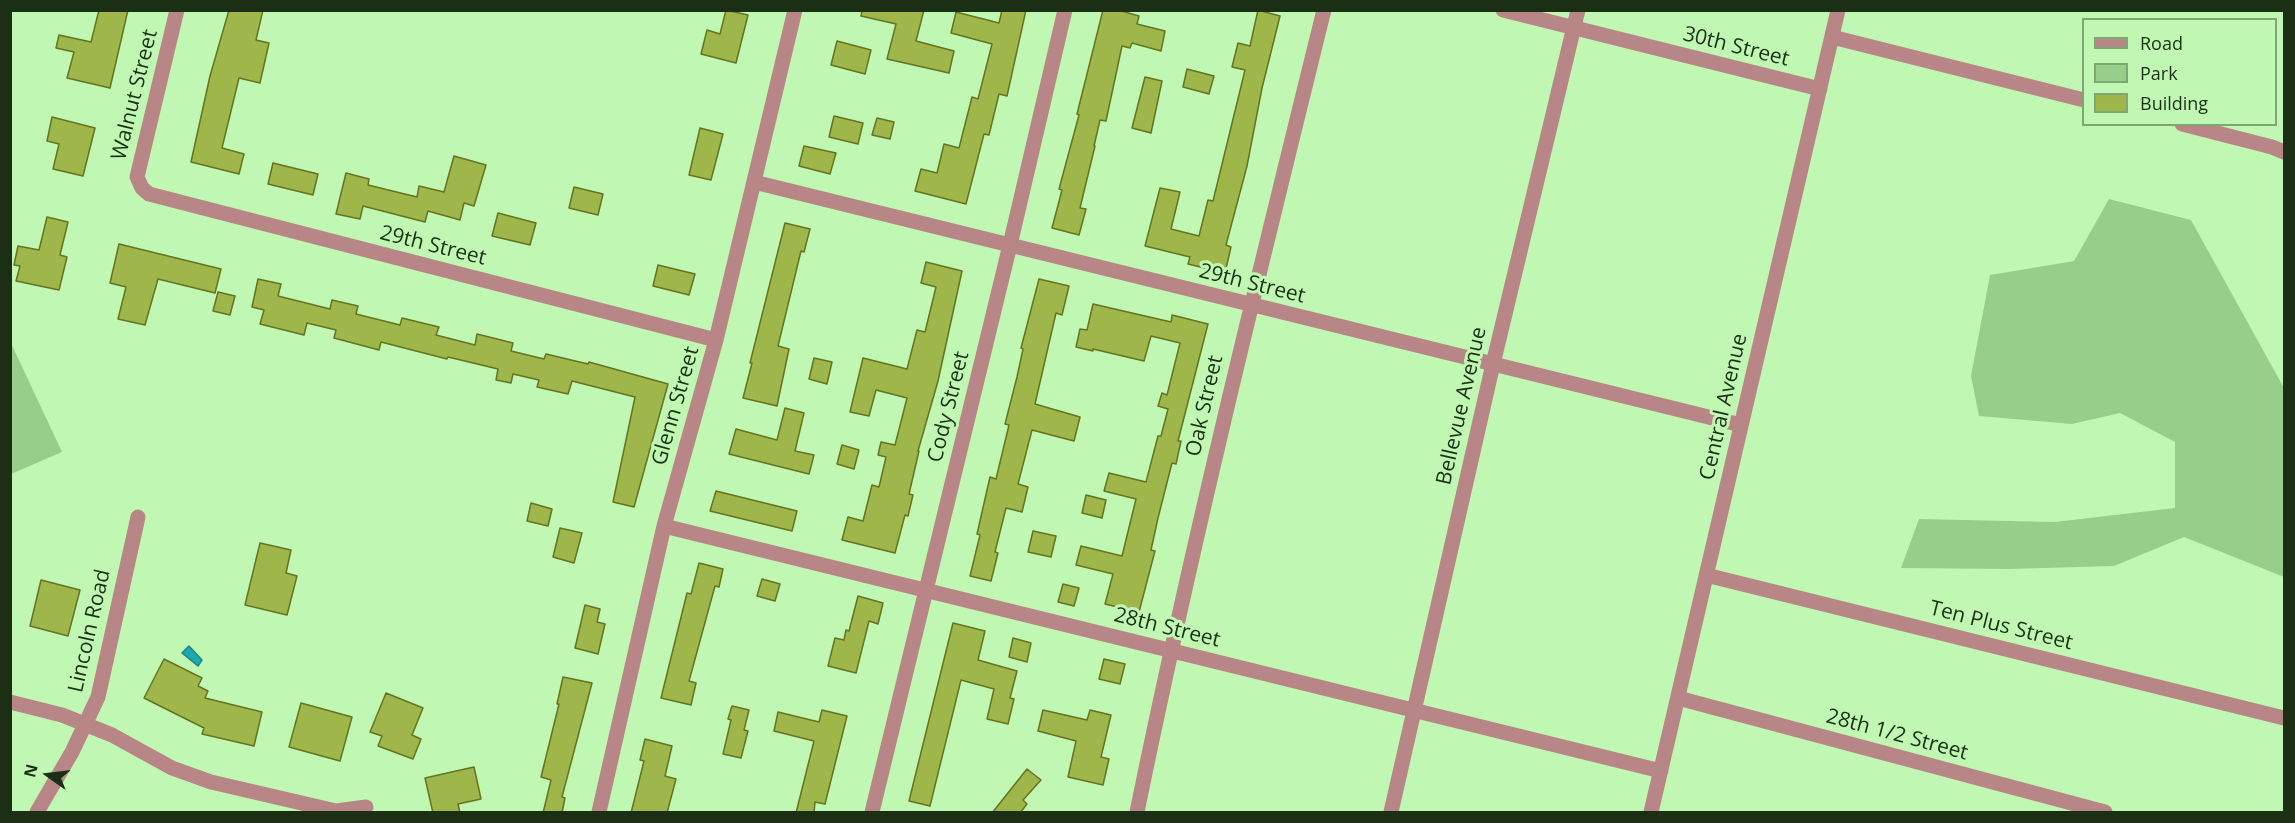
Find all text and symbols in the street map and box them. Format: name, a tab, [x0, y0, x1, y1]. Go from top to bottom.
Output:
legend	[2082, 18, 2277, 126]
street label: 30th Street	[1680, 22, 1792, 72]
street label: Walnut Street	[107, 27, 163, 163]
text: Road	[2140, 31, 2183, 55]
text: Park	[2140, 61, 2178, 85]
text: Building	[2140, 91, 2208, 115]
street label: 29th Street	[377, 221, 489, 271]
street label: 29th Street	[1196, 259, 1308, 309]
street label: Bellevue Avenue	[1432, 324, 1492, 488]
street label: Central Avenue	[1695, 331, 1753, 483]
street label: Glenn Street	[647, 344, 705, 468]
street label: Cody Street	[923, 349, 975, 465]
street label: Oak Street	[1181, 353, 1229, 459]
street label: Lincoln Road	[64, 567, 116, 695]
street label: Ten Plus Street	[1927, 596, 2075, 656]
street label: 28th Street	[1111, 603, 1223, 653]
street label: 28th 1/2 Street	[1823, 704, 1971, 766]
north arrow	[18, 745, 78, 805]
text: N	[18, 762, 43, 780]

